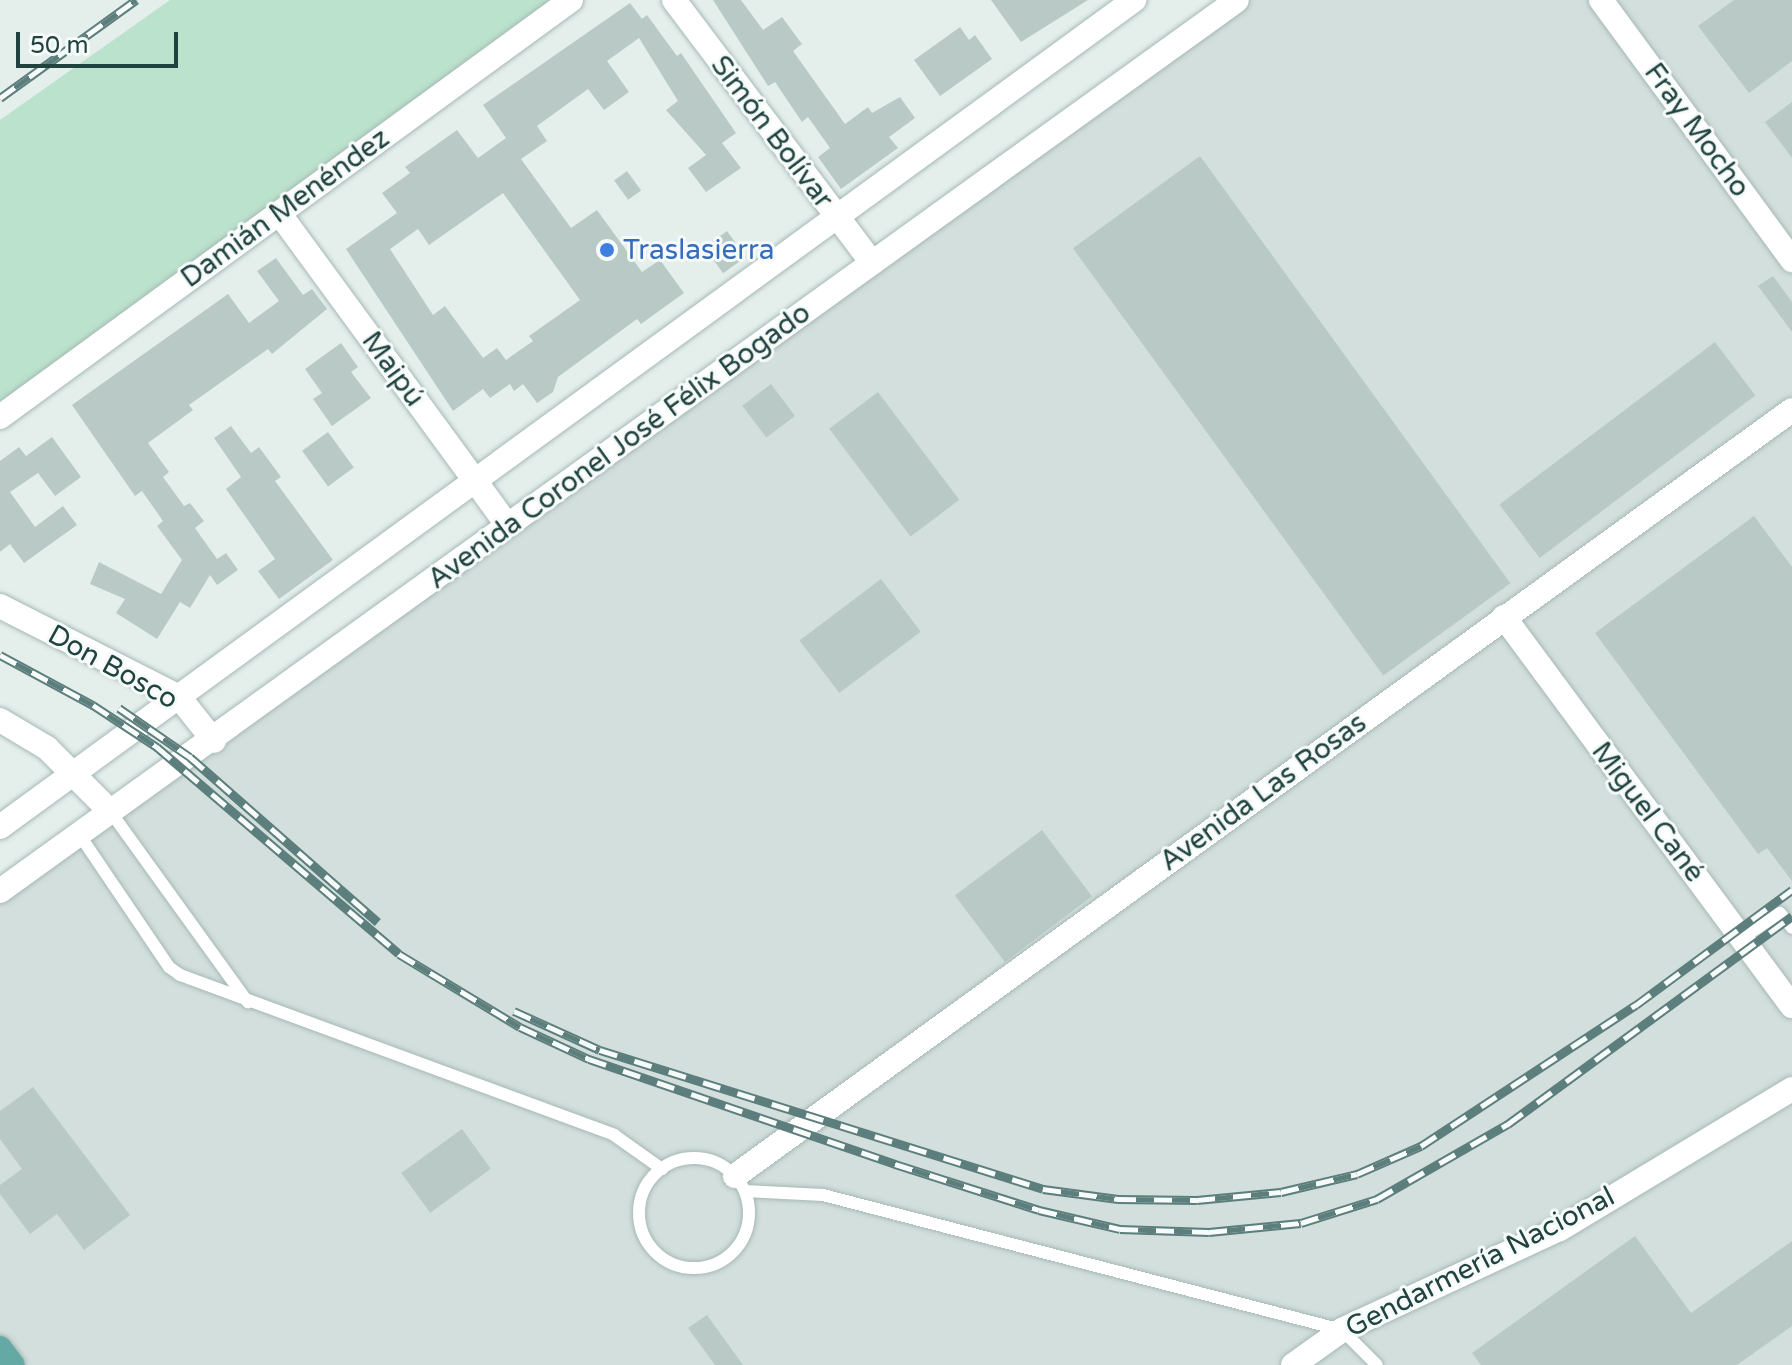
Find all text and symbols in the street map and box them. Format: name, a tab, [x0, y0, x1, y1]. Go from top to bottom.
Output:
scale bar	[20, 16, 182, 66]
text: 50 m	[30, 31, 88, 60]
street label: Simón Bolívar	[704, 49, 840, 215]
street label: Fray Mocho	[1637, 56, 1757, 204]
street label: Damián Menéndez	[174, 121, 396, 295]
place label: Traslasierra	[623, 233, 774, 267]
marker: Traslasierra	[598, 241, 616, 259]
street label: Avenida Coronel José Félix Bogado	[421, 296, 817, 596]
street label: Maipú	[355, 325, 431, 413]
street label: Don Bosco	[42, 618, 184, 716]
street label: Avenida Las Rosas	[1153, 706, 1373, 878]
street label: Miguel Cané	[1584, 735, 1712, 889]
street label: Gendarmería Nacional	[1340, 1180, 1620, 1344]

